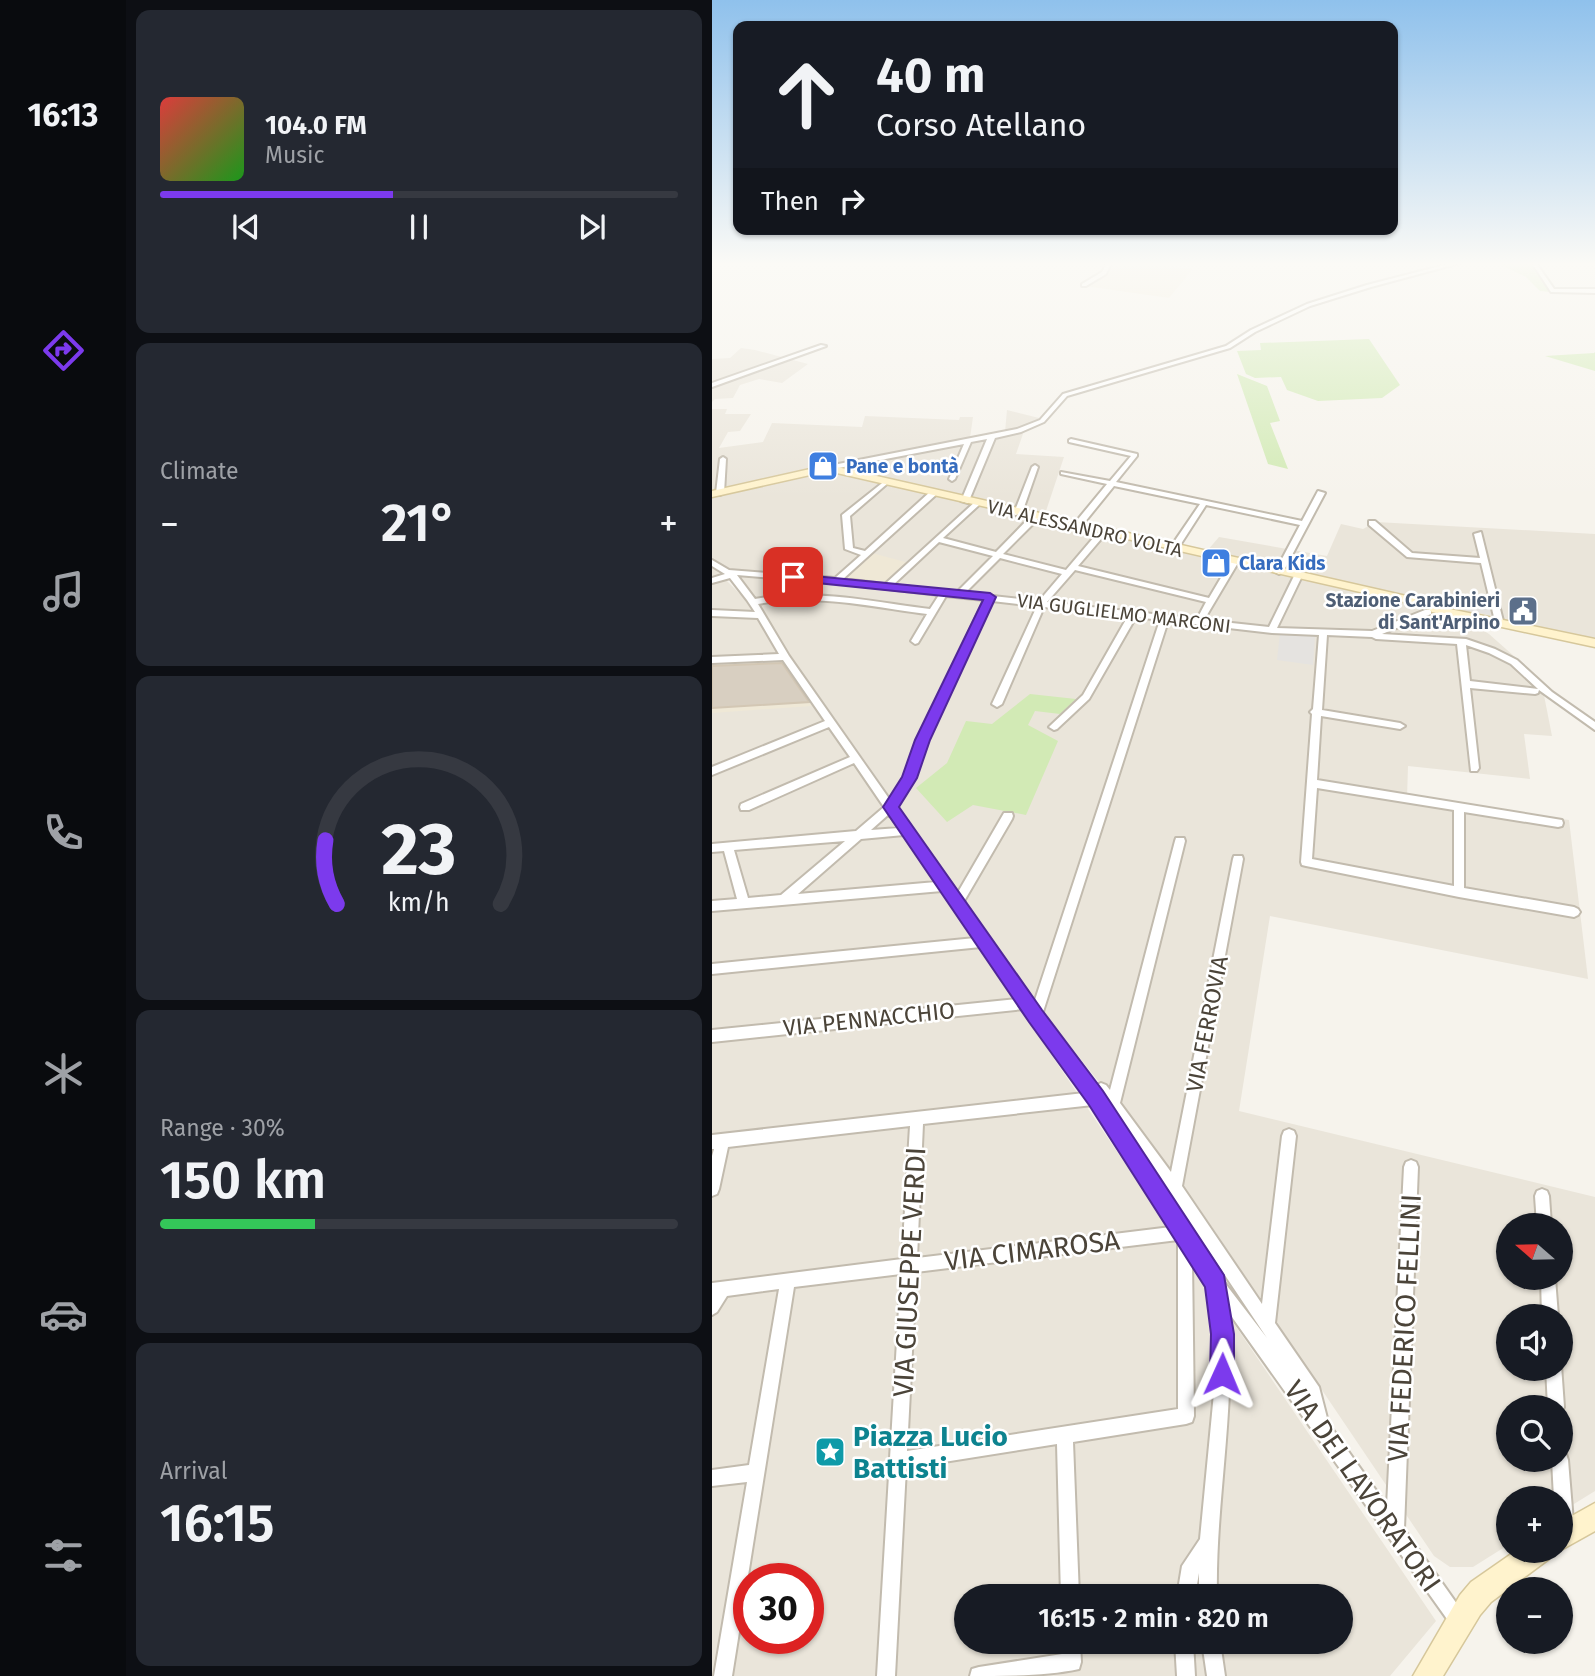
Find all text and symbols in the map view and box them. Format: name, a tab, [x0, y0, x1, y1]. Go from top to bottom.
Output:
text: 40 m	[876, 46, 985, 105]
icon: ahead	[761, 49, 852, 140]
text: 16:13	[28, 96, 98, 134]
text: Corso Atellano	[876, 106, 1086, 144]
text: 104.0 FM	[265, 110, 367, 141]
text: Music	[265, 141, 325, 169]
icon: right	[833, 182, 871, 220]
text: Then	[761, 186, 819, 217]
icon: previous	[227, 208, 265, 246]
icon: pause	[400, 208, 438, 246]
icon: next	[573, 208, 611, 246]
icon: directions	[39, 326, 88, 375]
shop icon: Pane e bontà	[806, 449, 840, 483]
place label: Pane e bontà	[846, 455, 959, 478]
text: Climate	[160, 457, 239, 485]
text: 21°	[381, 492, 457, 555]
street label: VIA ALESSANDRO VOLTA	[985, 495, 1185, 562]
text: −	[160, 501, 179, 547]
text: +	[659, 501, 678, 547]
shop icon: Clara Kids	[1199, 546, 1233, 580]
pin	[763, 547, 823, 607]
place label: Clara Kids	[1239, 552, 1326, 575]
icon: arrive	[774, 558, 812, 596]
icon: music	[39, 567, 88, 616]
street label: VIA GUGLIELMO MARCONI	[1016, 589, 1232, 638]
place label: Stazione Carabinieri di Sant'Arpino	[1325, 589, 1500, 634]
public building icon: Stazione Carabinieri di Sant'Arpino	[1506, 594, 1540, 628]
text: 23	[381, 806, 457, 893]
icon: phone	[39, 808, 88, 857]
text: km/h	[388, 888, 450, 918]
street label: VIA FERROVIA	[1180, 952, 1234, 1095]
street label: VIA PENNACCHIO	[782, 996, 956, 1042]
icon: climate	[39, 1049, 88, 1098]
text: Range · 30%	[160, 1114, 285, 1142]
street label: VIA GIUSEPPE VERDI	[886, 1146, 933, 1398]
text: 150 km	[160, 1149, 326, 1212]
street label: VIA FEDERICO FELLINI	[1381, 1193, 1428, 1463]
north arrow	[1496, 1213, 1573, 1290]
map controls	[1496, 1213, 1573, 1654]
street label: VIA CIMAROSA	[943, 1223, 1122, 1278]
icon: car	[39, 1290, 88, 1339]
button: sound	[1496, 1304, 1573, 1381]
position arrow	[1185, 1337, 1259, 1411]
street label: VIA DEI LAVORATORI	[1277, 1374, 1448, 1598]
button: search	[1496, 1395, 1573, 1472]
place label: Piazza Lucio Battisti	[853, 1420, 1008, 1485]
place icon: Piazza Lucio Battisti	[813, 1435, 847, 1469]
text: Arrival	[160, 1457, 227, 1485]
button: +	[1496, 1486, 1573, 1563]
text: 16:15	[160, 1492, 274, 1555]
icon: filters	[39, 1531, 88, 1580]
speed limit sign: 30	[733, 1563, 824, 1654]
button: −	[1496, 1577, 1573, 1654]
text: 16:15 · 2 min · 820 m	[1038, 1603, 1269, 1634]

